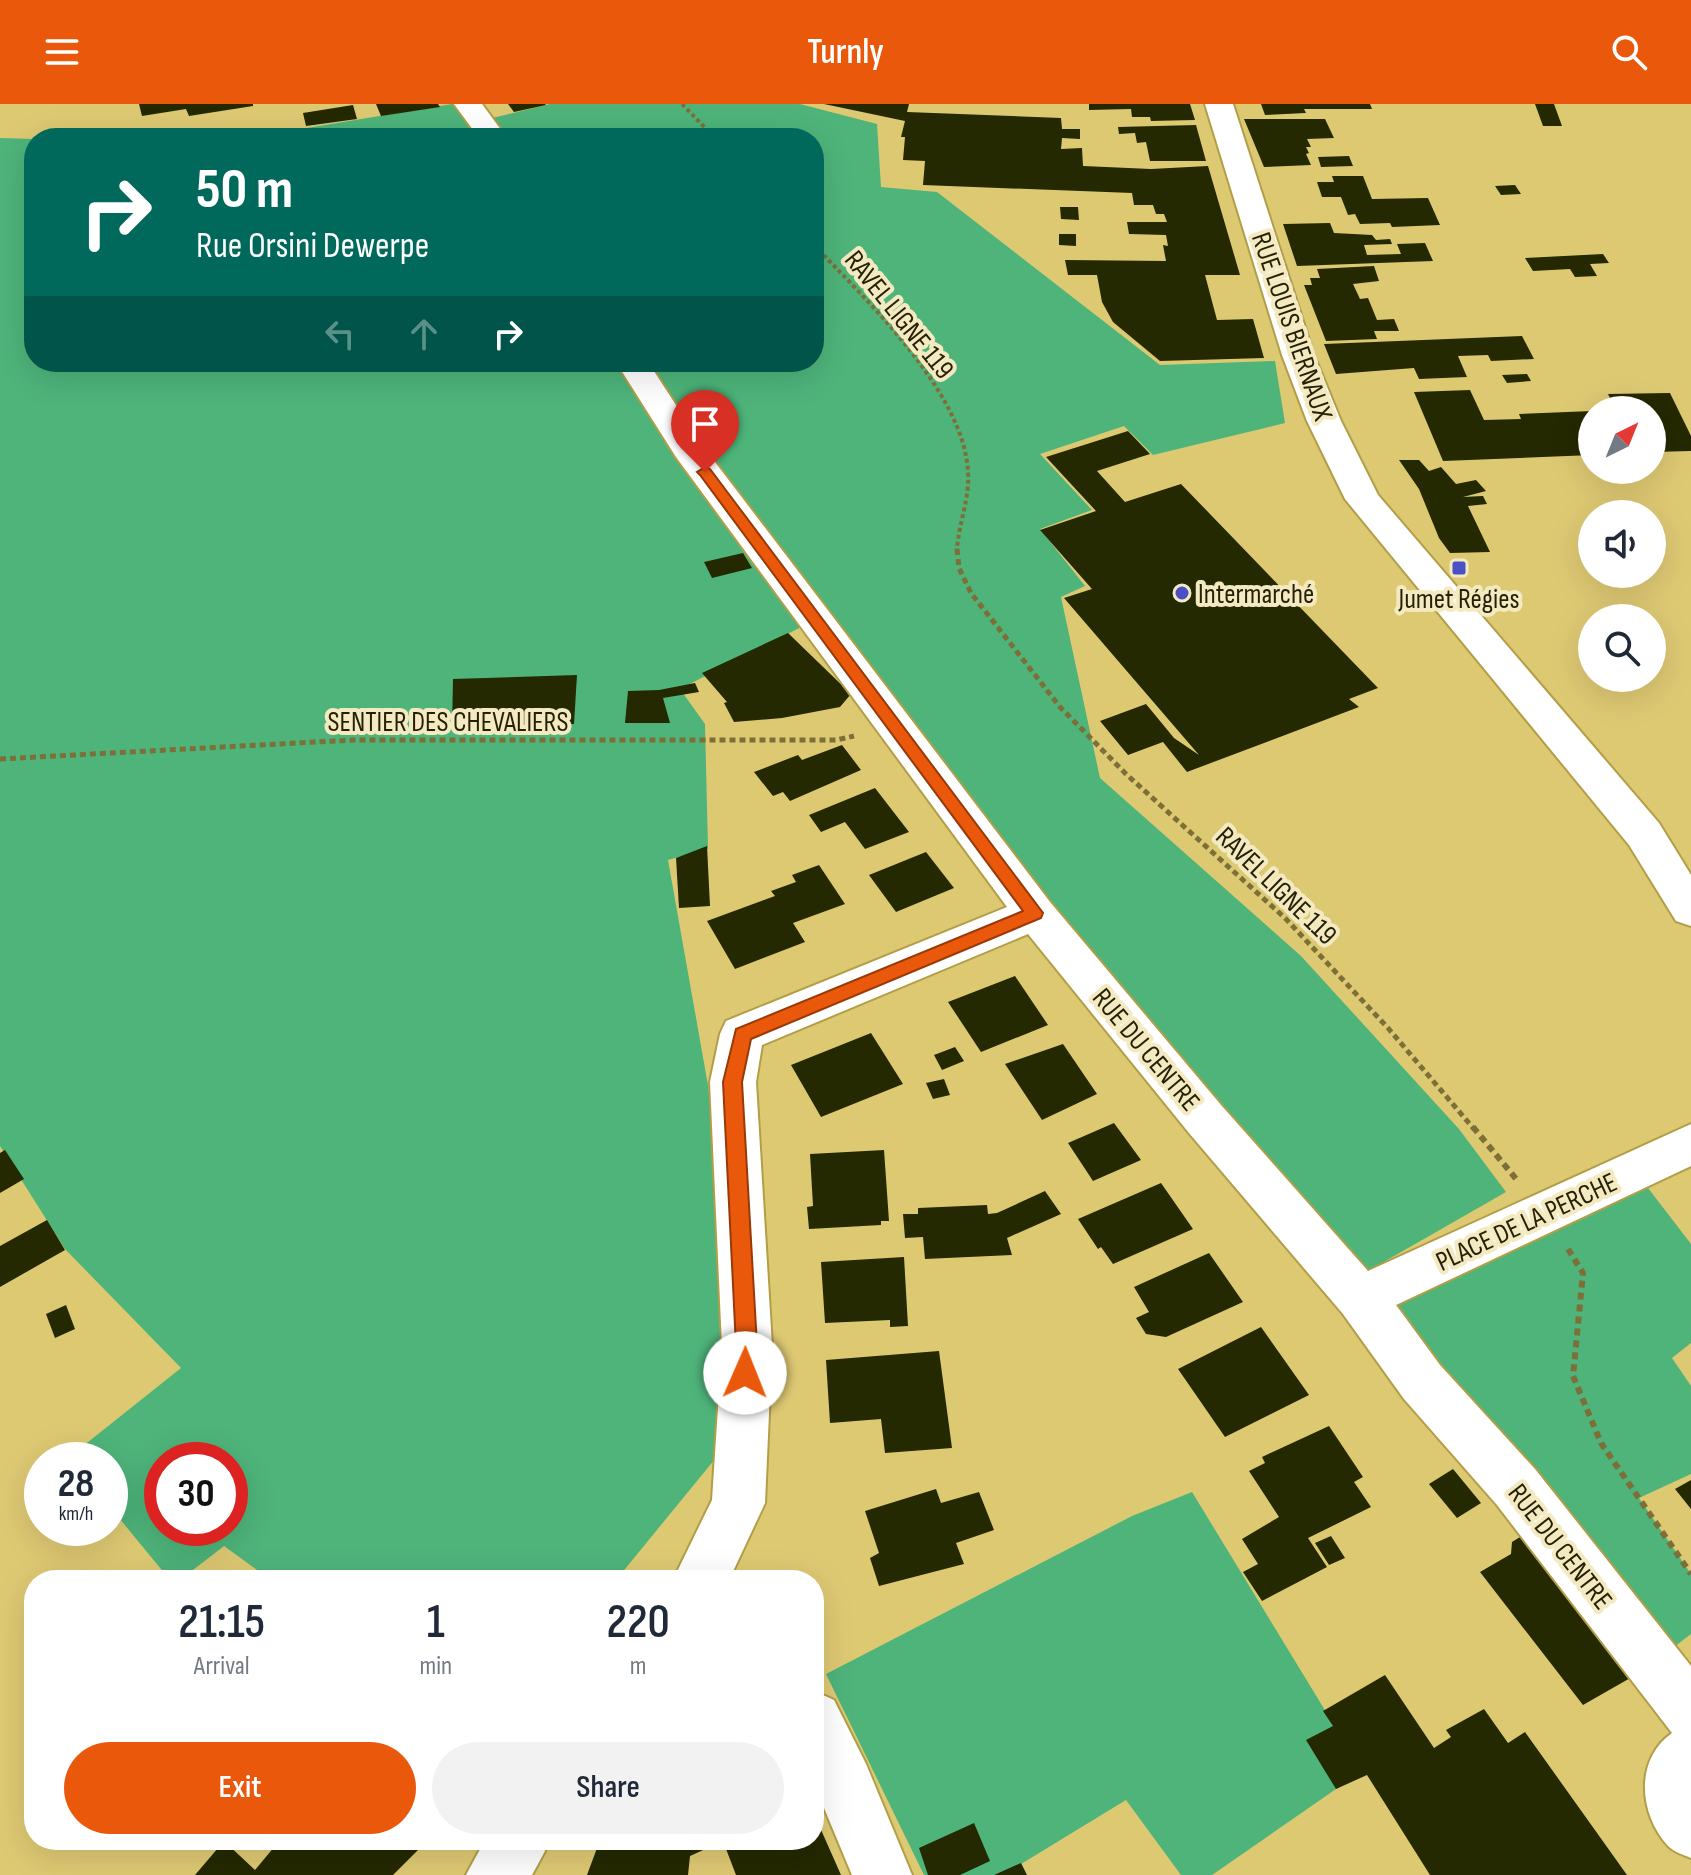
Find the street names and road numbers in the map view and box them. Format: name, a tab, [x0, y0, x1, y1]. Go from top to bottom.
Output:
street label: RUE LOUIS BIERNAUX	[1244, 228, 1339, 425]
street label: RAVEL LIGNE 119	[837, 244, 960, 386]
street label: SENTIER DES CHEVALIERS	[327, 706, 569, 739]
street label: RAVEL LIGNE 119	[1209, 820, 1343, 952]
street label: RUE DU CENTRE	[1085, 982, 1207, 1118]
street label: PLACE DE LA PERCHE	[1431, 1166, 1622, 1279]
street label: RUE DU CENTRE	[1501, 1478, 1619, 1616]

